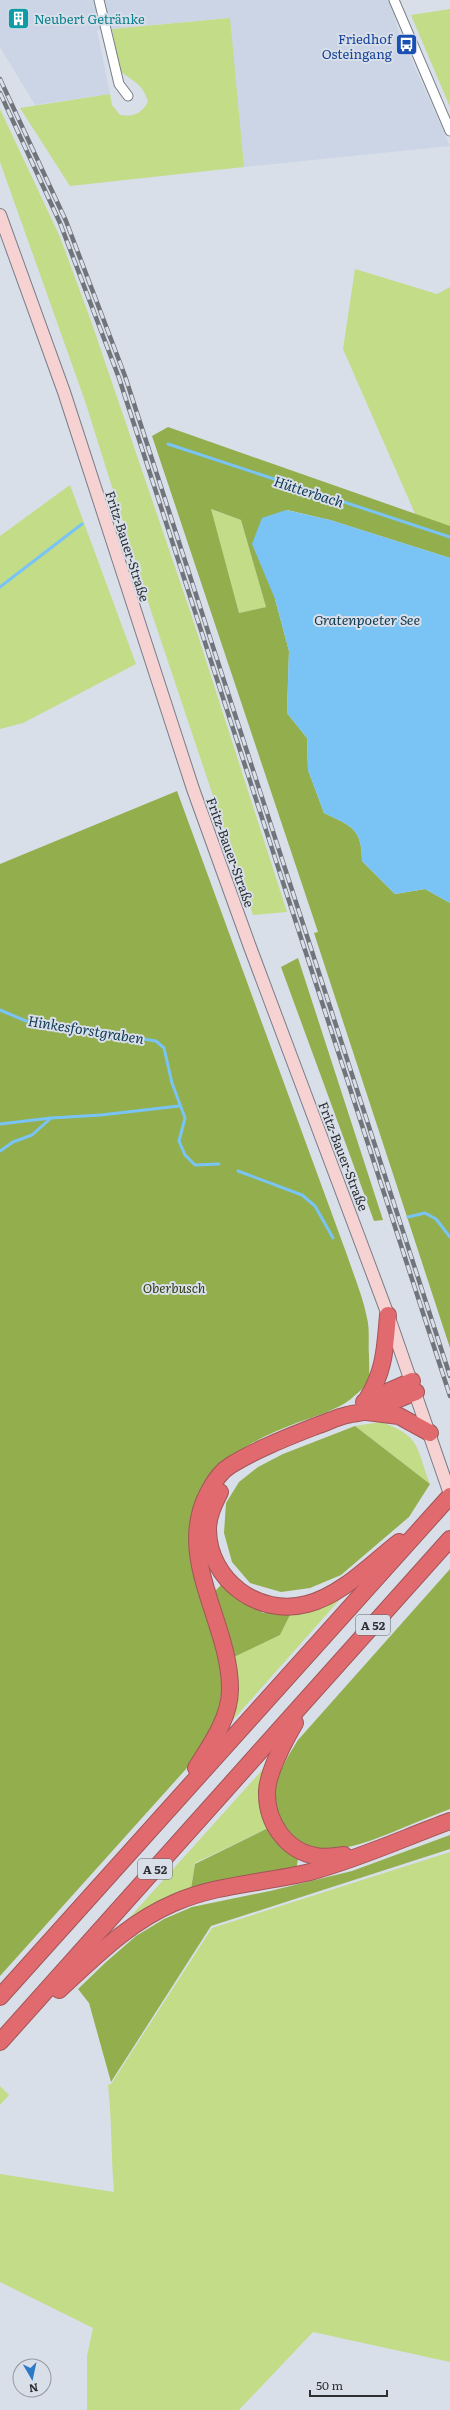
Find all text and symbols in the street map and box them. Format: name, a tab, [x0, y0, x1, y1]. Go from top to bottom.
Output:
building icon: Neubert Getränke	[5, 5, 31, 31]
place label: Neubert Getränke	[34, 9, 145, 28]
place label: Friedhof Osteingang	[322, 29, 393, 63]
bus stop icon: Friedhof Osteingang	[394, 32, 420, 58]
water label: Hütterbach	[272, 470, 347, 512]
street label: Fritz-Bauer-Straße	[101, 488, 155, 604]
water label: Gratenpoeter See	[314, 609, 420, 629]
street label: Fritz-Bauer-Straße	[202, 794, 260, 910]
water label: Hinkesforstgraben	[27, 1010, 146, 1048]
street label: Fritz-Bauer-Straße	[314, 1099, 374, 1214]
park label: Oberbusch	[143, 1278, 206, 1297]
road number: A 52	[356, 1615, 390, 1635]
road number: A 52	[138, 1859, 172, 1879]
north arrow	[12, 2358, 52, 2398]
scale bar	[310, 2372, 387, 2398]
text: 50 m	[316, 2376, 343, 2394]
text: N	[28, 2380, 40, 2397]

